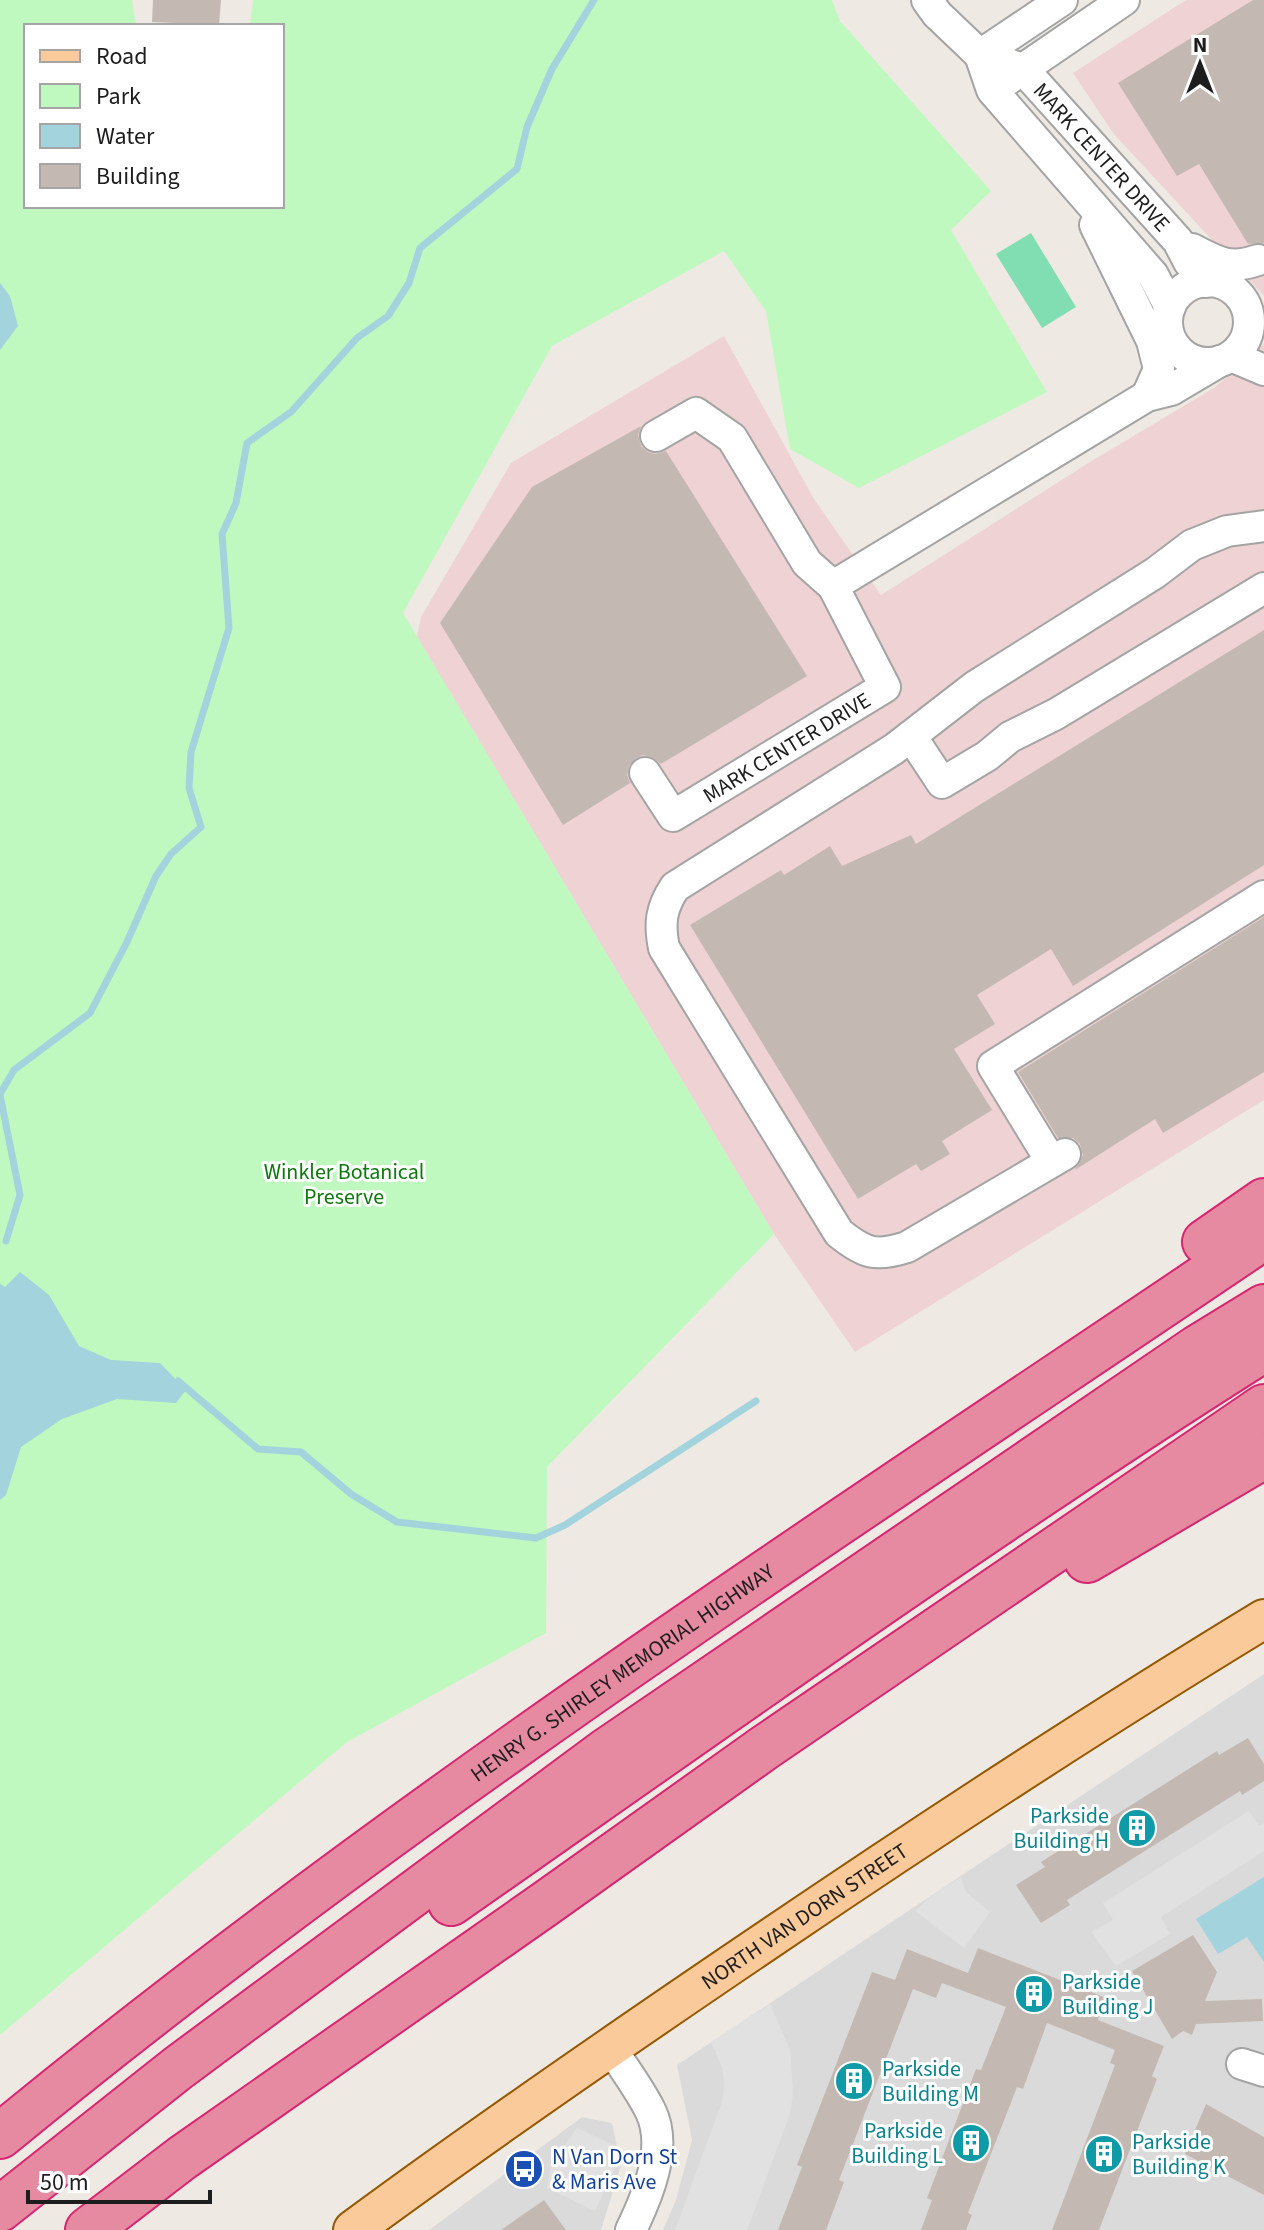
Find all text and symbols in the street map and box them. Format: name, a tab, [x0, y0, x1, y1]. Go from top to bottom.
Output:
legend	[24, 24, 284, 208]
north arrow	[1160, 24, 1240, 104]
text: N	[1193, 29, 1207, 61]
text: Road	[96, 39, 148, 74]
street label: MARK CENTER DRIVE	[1025, 76, 1177, 239]
text: Park	[96, 79, 141, 114]
text: Water	[96, 119, 155, 154]
text: Building	[96, 159, 180, 194]
street label: MARK CENTER DRIVE	[697, 685, 877, 811]
park label: Winkler Botanical Preserve	[264, 1156, 424, 1213]
street label: HENRY G. SHIRLEY MEMORIAL HIGHWAY	[464, 1556, 781, 1790]
place label: Parkside Building H	[1014, 1800, 1109, 1857]
building icon: Parkside Building H	[1116, 1807, 1158, 1849]
street label: NORTH VAN DORN STREET	[695, 1835, 915, 1998]
place label: Parkside Building J	[1062, 1966, 1154, 2023]
building icon: Parkside Building J	[1013, 1973, 1055, 2015]
place label: Parkside Building M	[882, 2053, 979, 2110]
building icon: Parkside Building M	[833, 2060, 875, 2102]
place label: Parkside Building L	[851, 2115, 943, 2172]
building icon: Parkside Building L	[950, 2122, 992, 2164]
place label: Parkside Building K	[1132, 2126, 1226, 2183]
building icon: Parkside Building K	[1083, 2133, 1125, 2175]
place label: N Van Dorn St & Maris Ave	[552, 2141, 678, 2198]
bus stop icon: N Van Dorn St & Maris Ave	[503, 2148, 545, 2190]
scale bar	[28, 2154, 210, 2204]
text: 50 m	[40, 2165, 89, 2200]

